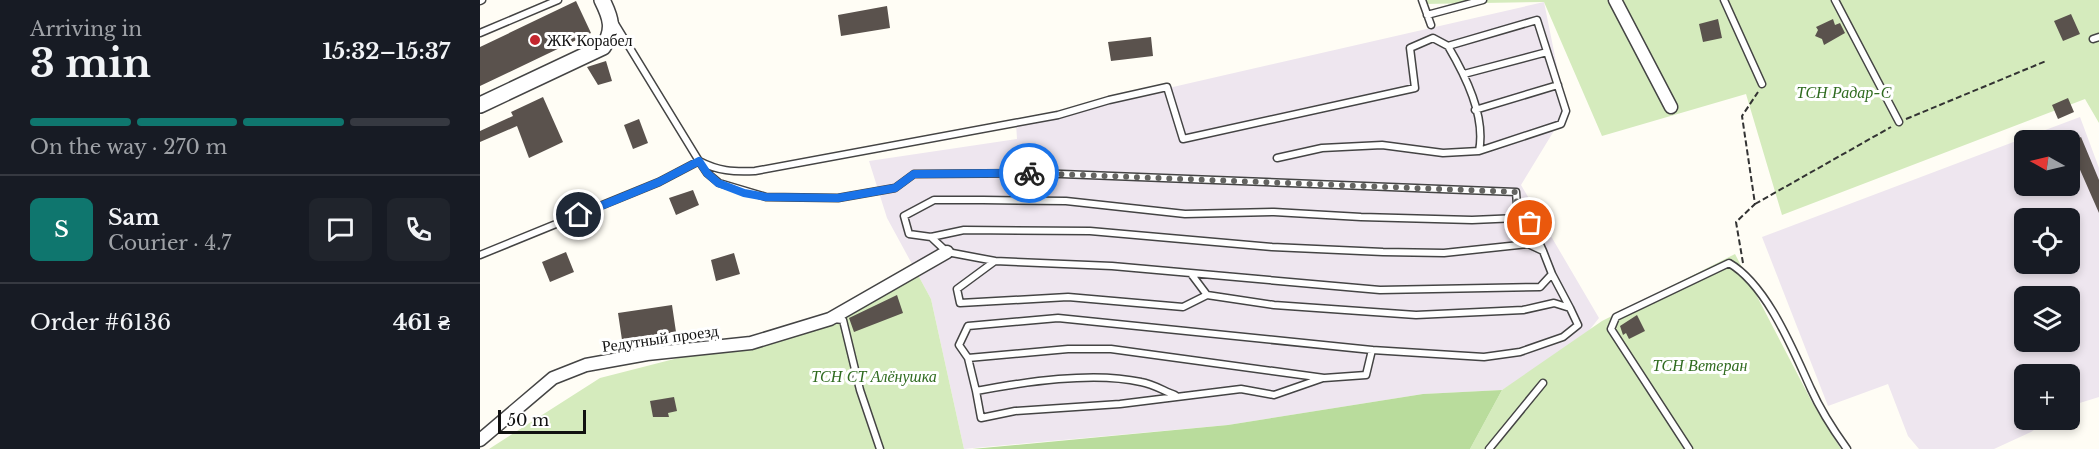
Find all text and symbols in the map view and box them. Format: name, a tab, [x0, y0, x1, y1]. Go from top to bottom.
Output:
text: Arriving in	[30, 17, 142, 41]
place label: ЖК Корабел	[547, 30, 633, 50]
marker: ЖК Корабел	[528, 33, 542, 47]
text: 15:32–15:37	[322, 38, 450, 65]
text: 3 min	[30, 39, 151, 88]
park label: ТСН Радар-С	[1797, 82, 1892, 102]
north arrow	[2014, 130, 2080, 196]
map controls	[2014, 130, 2080, 430]
text: On the way · 270 m	[30, 135, 227, 159]
courier	[999, 143, 1059, 203]
icon: bike	[1013, 157, 1046, 190]
pin	[553, 189, 604, 240]
pin	[1504, 197, 1555, 248]
button: chat	[309, 198, 372, 261]
button: phone	[387, 198, 450, 261]
icon: home	[562, 198, 595, 231]
text: Sam	[108, 204, 160, 231]
icon: bag	[1513, 206, 1546, 239]
button: locate	[2014, 208, 2080, 274]
text: S	[54, 216, 69, 243]
text: Courier · 4.7	[108, 231, 231, 255]
button: layers	[2014, 286, 2080, 352]
text: Order #6136	[30, 309, 171, 336]
text: 461 ₴	[393, 309, 450, 336]
street label: Редутный проезд	[600, 320, 720, 356]
park label: ТСН Ветеран	[1653, 355, 1747, 375]
button: +	[2014, 364, 2080, 430]
park label: ТСН СТ Алёнушка	[811, 366, 937, 386]
scale bar	[498, 407, 586, 434]
text: 50 m	[507, 410, 549, 430]

